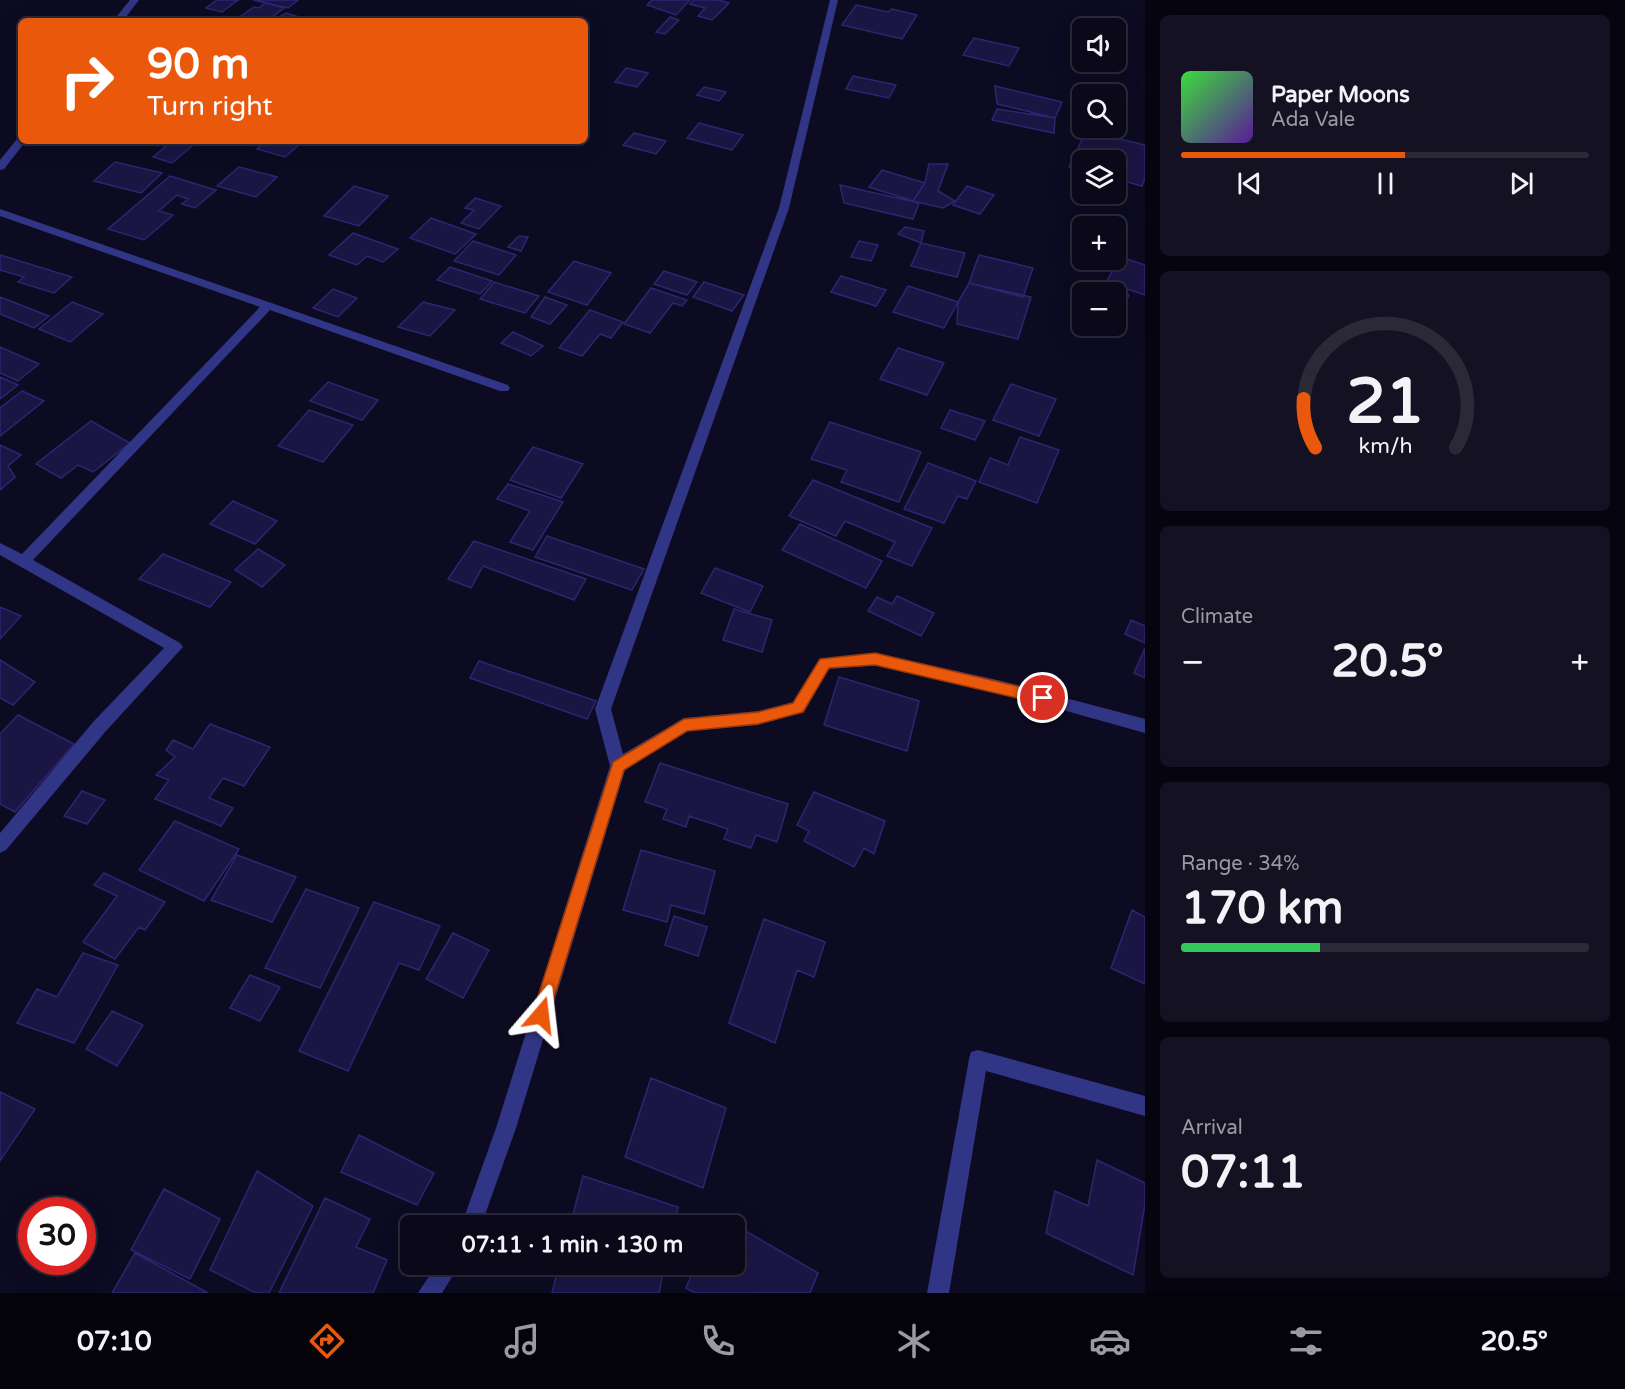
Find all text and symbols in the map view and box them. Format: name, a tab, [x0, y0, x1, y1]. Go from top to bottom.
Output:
map controls	[1072, 18, 1126, 336]
button: sound	[1072, 18, 1126, 72]
text: 90 m	[147, 39, 249, 90]
icon: right	[48, 42, 126, 120]
text: Paper Moons	[1271, 82, 1410, 108]
button: search	[1072, 84, 1126, 138]
text: Turn right	[147, 90, 273, 123]
text: Ada Vale	[1271, 108, 1355, 132]
button: layers	[1072, 150, 1126, 204]
icon: previous	[1233, 167, 1266, 200]
icon: pause	[1369, 167, 1402, 200]
icon: next	[1505, 167, 1538, 200]
button: +	[1072, 216, 1126, 270]
button: −	[1072, 282, 1126, 336]
text: 21	[1346, 365, 1424, 440]
text: km/h	[1358, 433, 1412, 459]
text: Climate	[1181, 605, 1253, 629]
text: 20.5°	[1331, 635, 1444, 689]
text: −	[1181, 643, 1205, 682]
text: +	[1570, 643, 1589, 682]
pin	[1017, 672, 1068, 723]
icon: arrive	[1026, 681, 1059, 714]
text: Range · 34%	[1181, 852, 1300, 876]
text: 170 km	[1181, 882, 1343, 936]
position arrow	[509, 983, 573, 1047]
text: Arrival	[1181, 1116, 1243, 1140]
text: 07:11	[1181, 1146, 1306, 1200]
speed limit sign: 30	[18, 1197, 96, 1275]
text: 07:11 · 1 min · 130 m	[462, 1232, 683, 1258]
icon: directions	[306, 1320, 348, 1362]
icon: music	[501, 1320, 543, 1362]
icon: phone	[697, 1320, 739, 1362]
icon: climate	[893, 1320, 935, 1362]
icon: car	[1089, 1320, 1131, 1362]
icon: filters	[1285, 1320, 1327, 1362]
text: 07:10	[77, 1325, 152, 1358]
text: 20.5°	[1480, 1325, 1548, 1358]

